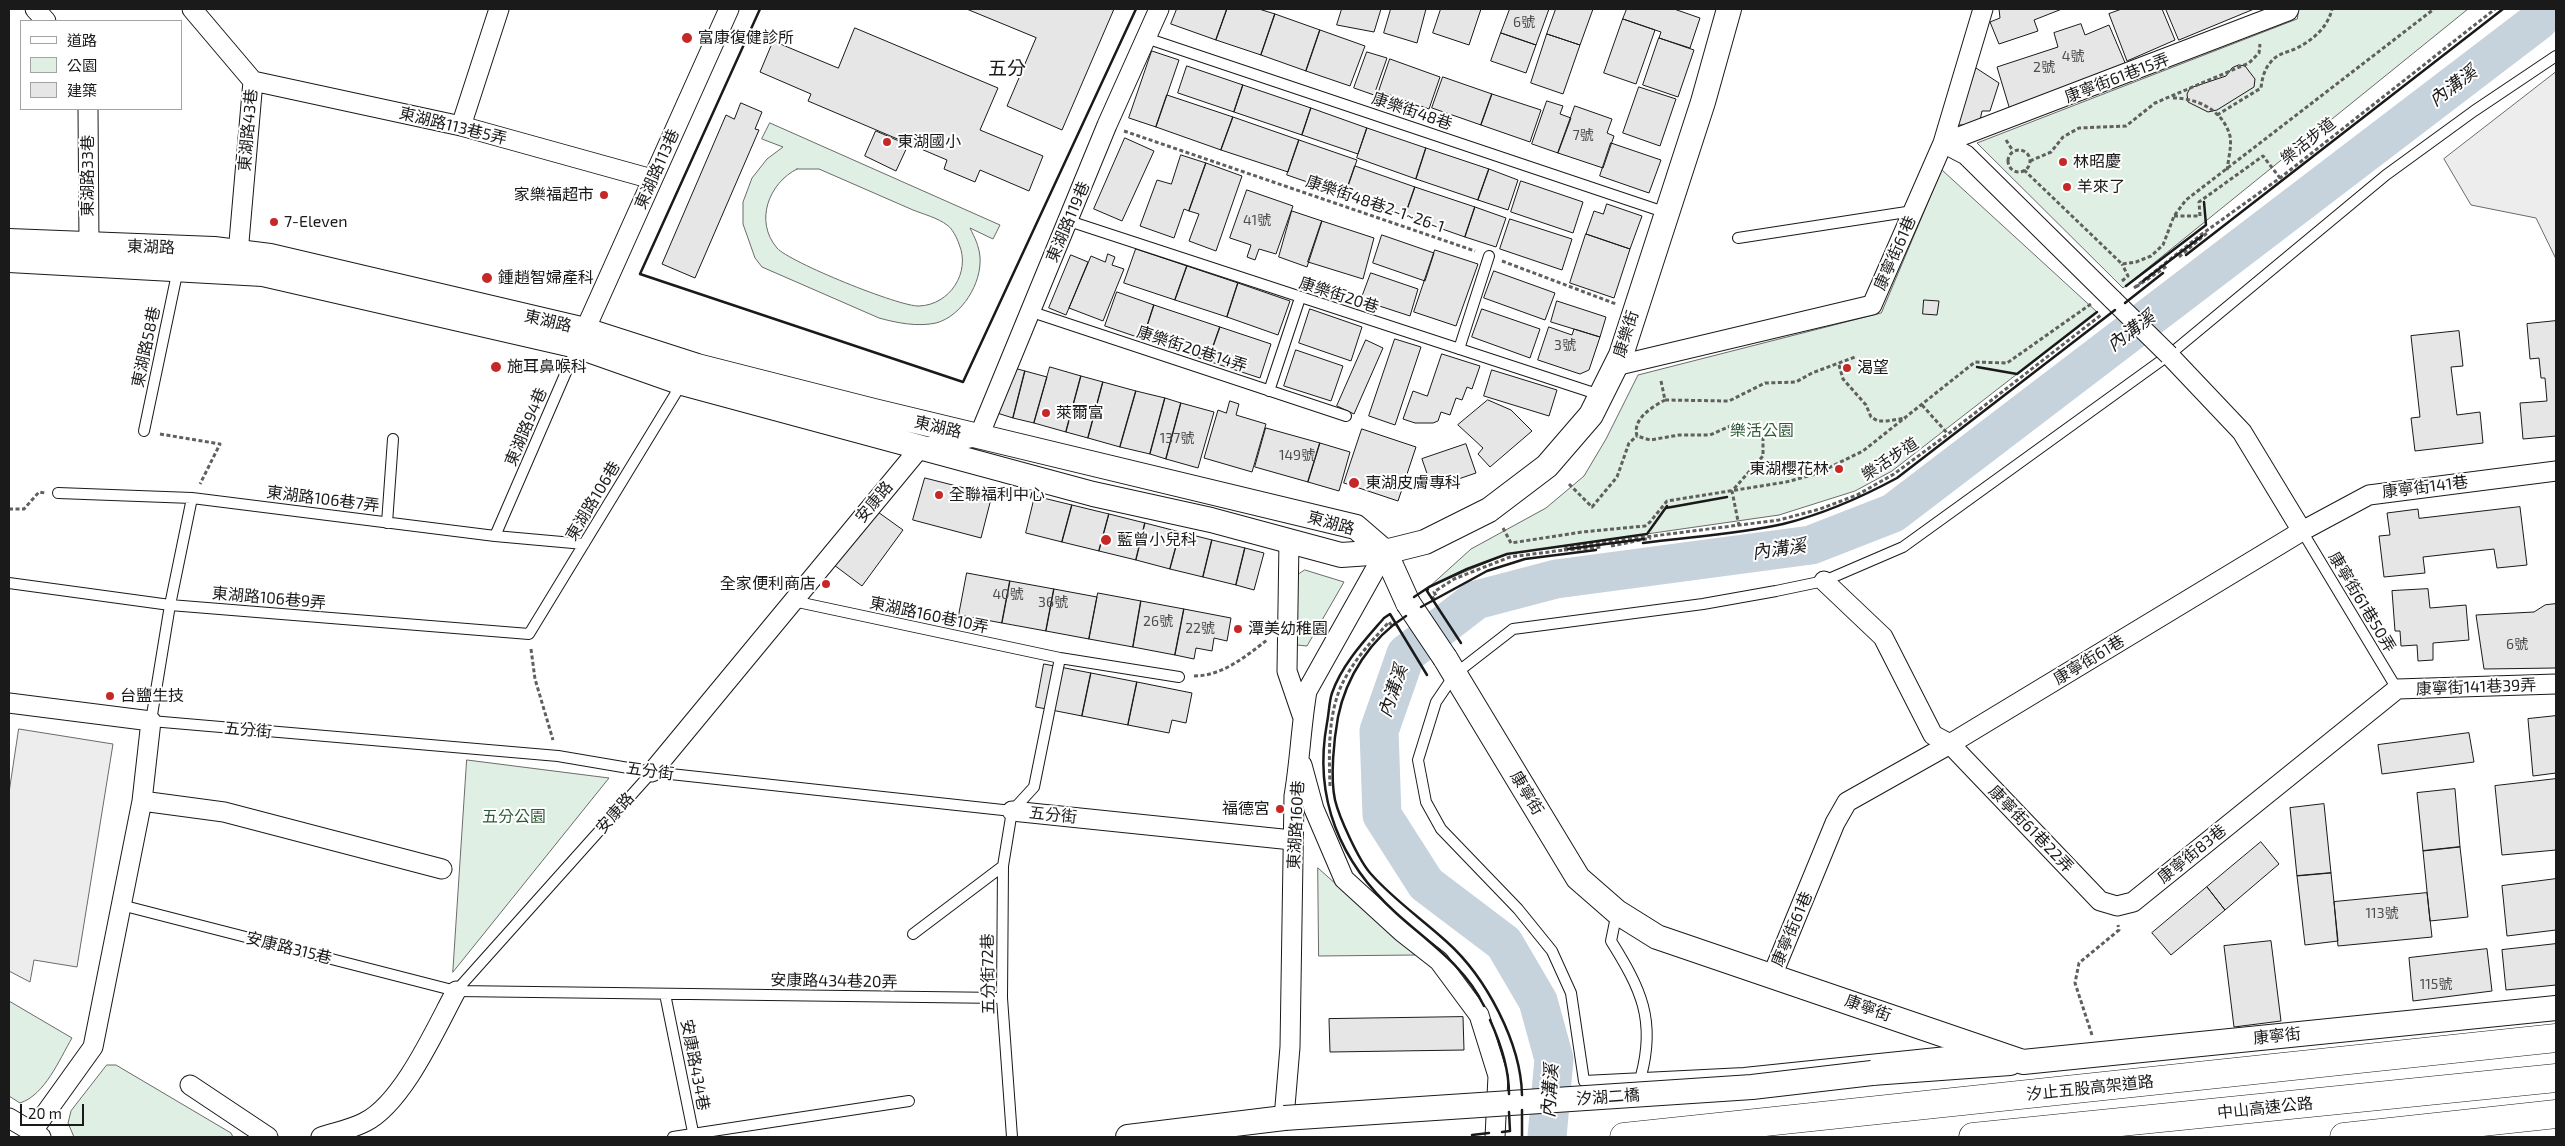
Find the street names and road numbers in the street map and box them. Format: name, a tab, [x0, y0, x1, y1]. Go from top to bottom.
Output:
street label: 康寧街61巷15弄	[2062, 49, 2172, 107]
street label: 東湖路43巷	[235, 88, 261, 172]
street label: 康樂街48巷	[1369, 88, 1455, 134]
street label: 東湖路113巷5弄	[397, 103, 509, 149]
street label: 樂活步道	[2277, 114, 2339, 168]
street label: 東湖路113巷	[631, 126, 683, 212]
street label: 東湖路33巷	[78, 135, 98, 217]
street label: 康樂街48巷2-1~26-1	[1303, 171, 1447, 237]
street label: 東湖路119巷	[1042, 179, 1094, 265]
street label: 康寧街61巷	[1870, 213, 1920, 293]
street label: 東湖路	[127, 237, 175, 257]
street label: 康樂街20巷	[1297, 273, 1381, 317]
street label: 東湖路58巷	[128, 305, 164, 389]
street label: 東湖路	[522, 306, 574, 336]
street label: 康樂街	[1609, 308, 1643, 360]
street label: 康樂街20巷14弄	[1134, 322, 1250, 376]
street label: 東湖路94巷	[501, 385, 551, 469]
street label: 東湖路	[912, 412, 964, 442]
street label: 樂活步道	[1858, 434, 1922, 484]
street label: 東湖路106巷	[562, 458, 624, 544]
street label: 康寧街141巷	[2381, 472, 2469, 502]
street label: 安康路	[851, 477, 897, 527]
street label: 東湖路106巷7弄	[266, 483, 380, 515]
street label: 東湖路	[1305, 507, 1357, 539]
street label: 康寧街61巷50弄	[2324, 548, 2400, 656]
street label: 東湖路106巷9弄	[211, 583, 327, 613]
street label: 東湖路160巷10弄	[868, 593, 990, 637]
street label: 康寧街61巷	[2050, 631, 2128, 689]
street label: 康寧街141巷39弄	[2415, 675, 2537, 699]
street label: 五分街	[223, 718, 273, 742]
street label: 五分街	[625, 758, 675, 784]
street label: 康寧街	[1506, 767, 1548, 819]
street label: 東湖路160巷	[1284, 780, 1308, 870]
street label: 康寧街61巷22弄	[1985, 782, 2077, 876]
street label: 安康路	[592, 789, 638, 837]
street label: 五分街	[1028, 803, 1078, 827]
street label: 康寧街83巷	[2154, 821, 2230, 887]
street label: 康寧街61巷	[1768, 889, 1816, 969]
street label: 安康路315巷	[244, 928, 334, 968]
street label: 五分街72巷	[978, 933, 998, 1015]
street label: 安康路434巷20弄	[770, 970, 898, 992]
street label: 康寧街	[1842, 991, 1894, 1025]
street label: 安康路434巷	[677, 1018, 713, 1112]
street label: 康寧街	[2252, 1024, 2302, 1048]
street label: 汐止五股高架道路	[2025, 1072, 2155, 1104]
street label: 汐湖二橋	[1575, 1085, 1641, 1109]
street label: 中山高速公路	[2216, 1093, 2314, 1123]

